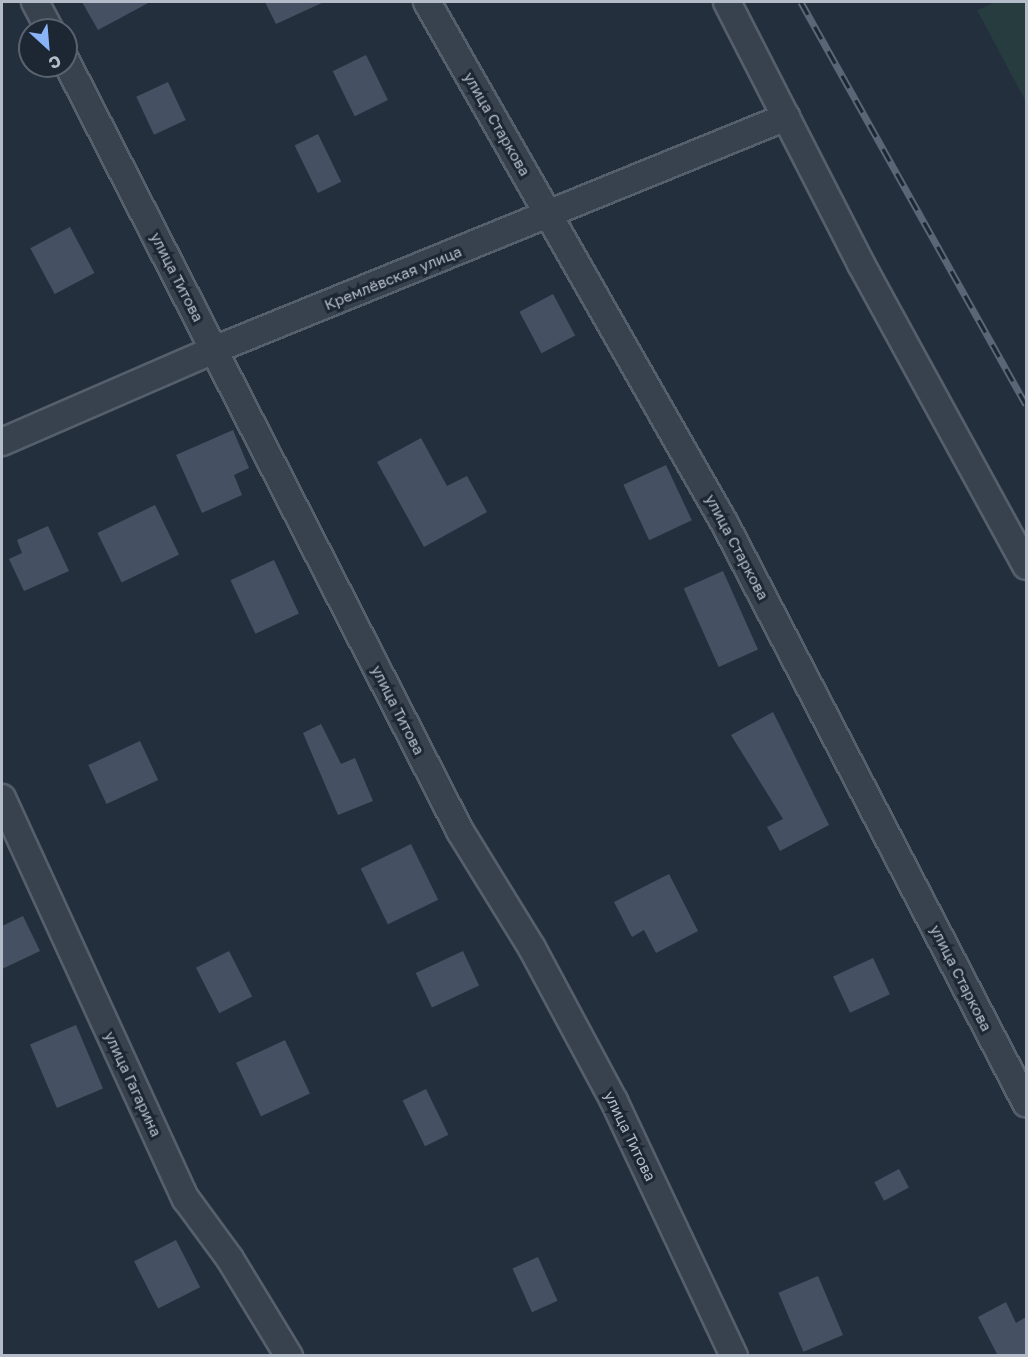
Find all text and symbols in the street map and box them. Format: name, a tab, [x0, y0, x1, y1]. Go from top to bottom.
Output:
north arrow	[18, 18, 78, 78]
text: С	[46, 51, 65, 74]
street label: улица Старкова	[460, 69, 534, 179]
street label: улица Титова	[147, 229, 207, 325]
street label: Кремлёвская улица	[322, 242, 464, 314]
street label: улица Старкова	[702, 491, 772, 603]
street label: улица Титова	[368, 662, 428, 758]
street label: улица Старкова	[926, 922, 996, 1034]
street label: улица Гагарина	[101, 1028, 165, 1140]
street label: улица Титова	[600, 1088, 660, 1184]

